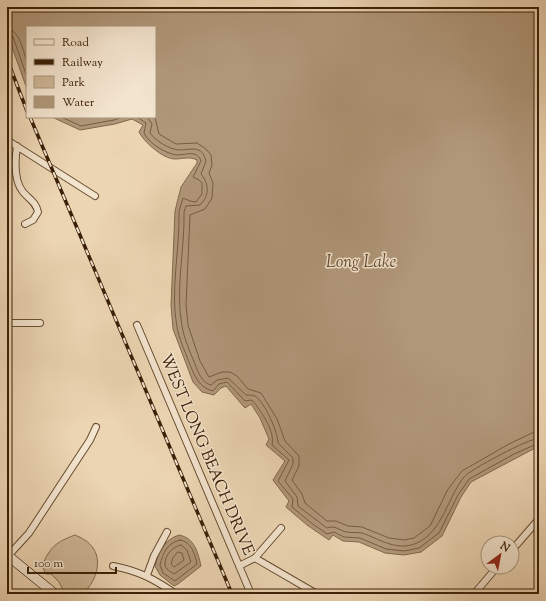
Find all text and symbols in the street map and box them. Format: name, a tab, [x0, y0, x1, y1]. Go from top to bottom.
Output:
legend	[26, 26, 156, 118]
text: Road	[62, 34, 89, 52]
text: Railway	[62, 54, 103, 72]
text: Park	[62, 74, 85, 92]
text: Water	[62, 94, 95, 112]
water label: Long Lake	[326, 251, 396, 275]
street label: WEST LONG BEACH DRIVE	[153, 351, 259, 560]
north arrow	[480, 535, 520, 575]
text: N	[496, 538, 513, 557]
scale bar	[28, 549, 116, 575]
text: 100 m	[34, 555, 63, 573]

